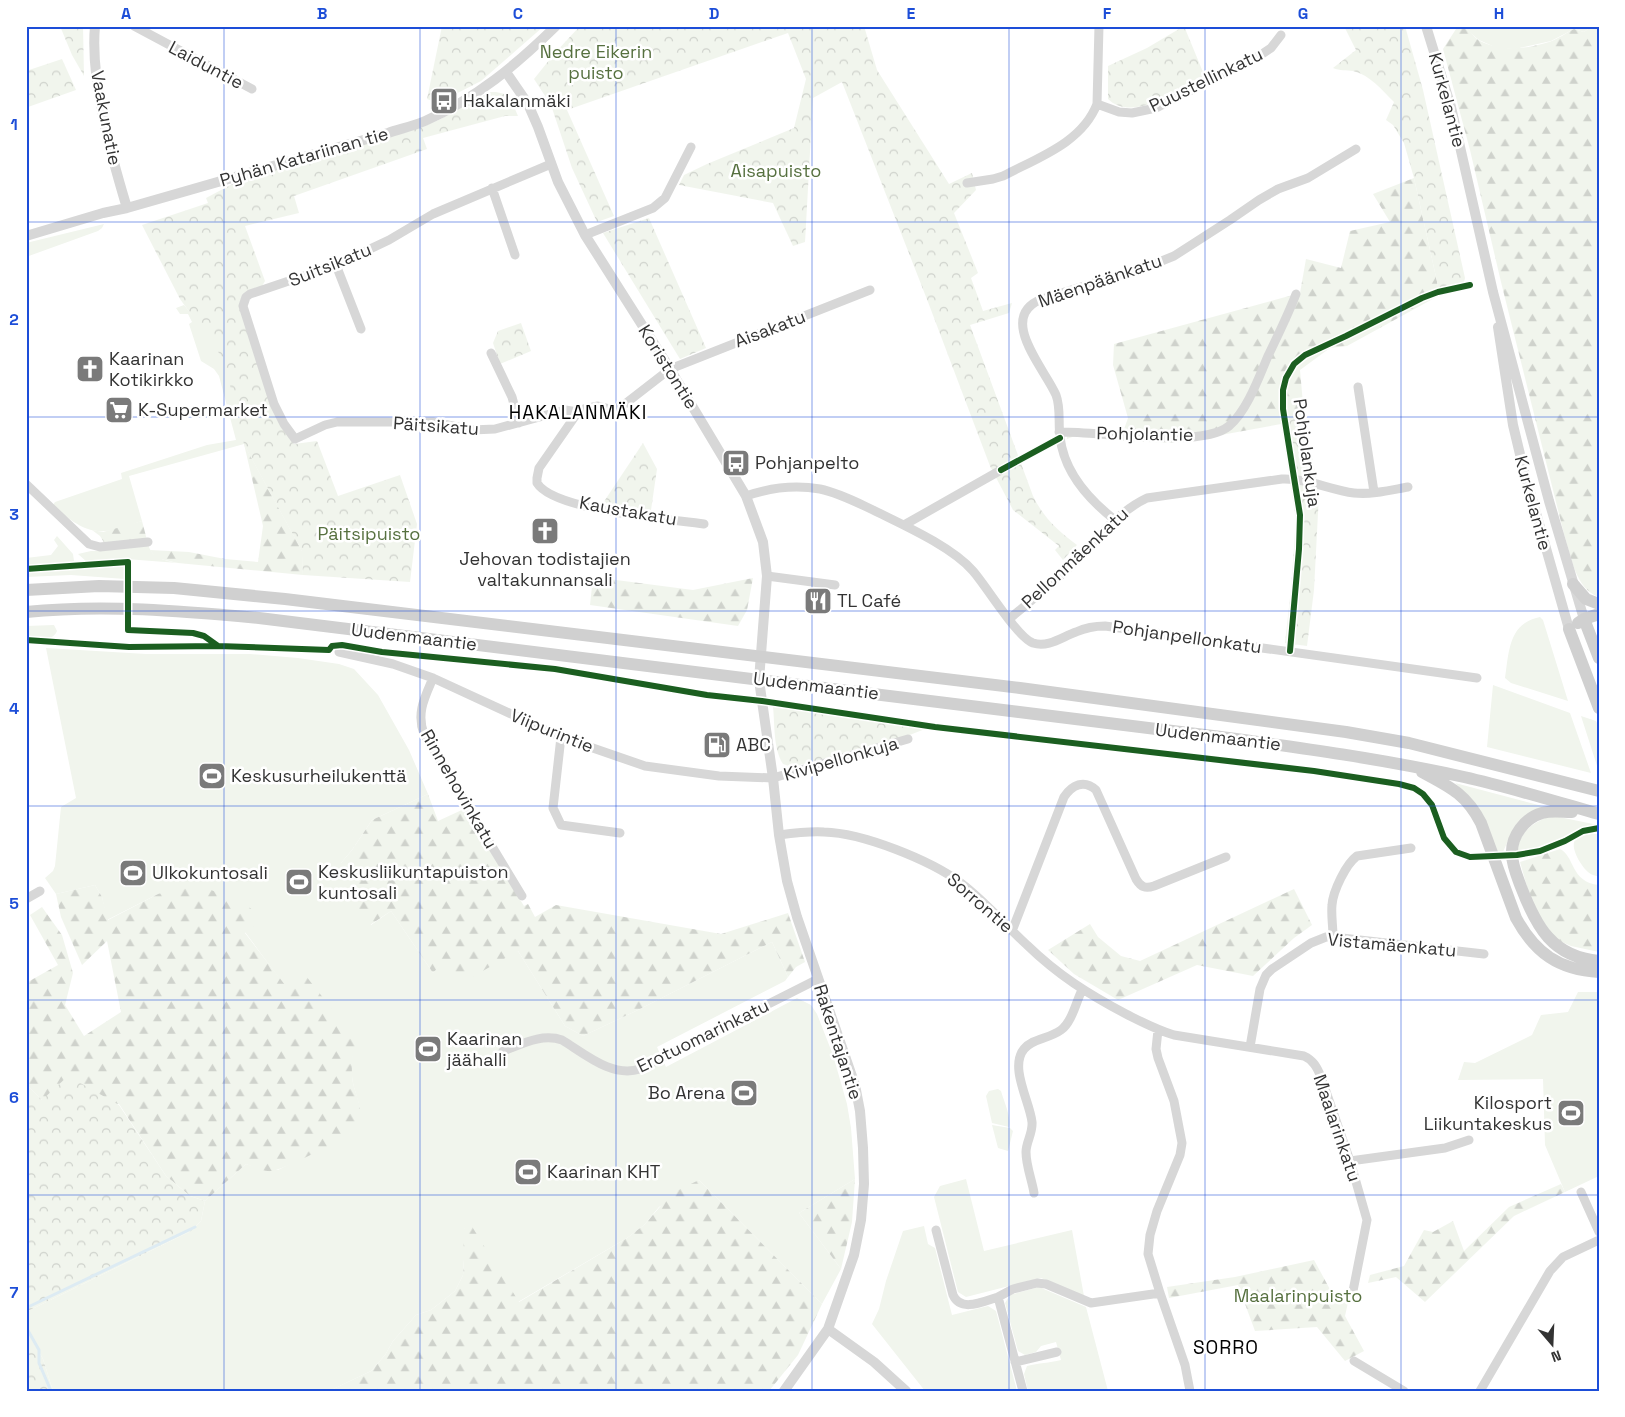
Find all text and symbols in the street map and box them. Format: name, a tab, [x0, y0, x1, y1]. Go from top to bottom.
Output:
text: A	[121, 3, 131, 24]
text: B	[317, 3, 327, 24]
text: C	[513, 3, 523, 24]
text: D	[709, 3, 719, 24]
text: E	[907, 3, 916, 24]
text: F	[1103, 3, 1112, 24]
text: G	[1298, 3, 1308, 24]
text: H	[1494, 3, 1504, 24]
street label: Laiduntie	[165, 35, 248, 94]
park label: Nedre Eikerin puisto	[540, 40, 652, 84]
street label: Puustellinkatu	[1145, 42, 1266, 117]
street label: Kurkelantie	[1424, 50, 1471, 150]
street label: Vaakunatie	[86, 69, 127, 167]
bus stop icon: Hakalanmäki	[429, 86, 459, 116]
place label: Hakalanmäki	[463, 89, 571, 112]
text: 1	[10, 114, 18, 135]
street label: Pyhän Katariinan tie	[217, 121, 391, 192]
park label: Aisapuisto	[731, 159, 821, 182]
street label: Suitsikatu	[285, 238, 375, 292]
street label: Mäenpäänkatu	[1035, 249, 1165, 312]
street label: Aisakatu	[731, 305, 809, 353]
text: 2	[9, 309, 19, 330]
street label: Koristontie	[633, 320, 703, 413]
place label: Kaarinan Kotikirkko	[109, 347, 194, 391]
church icon: Kaarinan Kotikirkko	[75, 354, 105, 384]
supermarket icon: K-Supermarket	[104, 395, 134, 425]
street label: Pohjolankuja	[1288, 397, 1327, 509]
place label: K-Supermarket	[138, 398, 268, 421]
district label: HAKALANMÄKI	[509, 400, 647, 425]
street label: Päitsikatu	[392, 411, 480, 440]
street label: Pohjolantie	[1096, 421, 1194, 446]
bus stop icon: Pohjanpelto	[721, 448, 751, 478]
place label: Pohjanpelto	[755, 451, 859, 474]
street label: Kurkelantie	[1510, 453, 1557, 553]
street label: Kaustakatu	[578, 491, 679, 530]
street label: Pellonmäenkatu	[1016, 502, 1133, 613]
text: 3	[9, 504, 19, 525]
church icon: Jehovan todistajien valtakunnansali	[530, 516, 560, 546]
park label: Päitsipuisto	[318, 522, 420, 545]
place label: Jehovan todistajien valtakunnansali	[459, 547, 631, 591]
restaurant icon: TL Café	[803, 586, 833, 616]
place label: TL Café	[837, 589, 901, 612]
street label: Pohjanpellonkatu	[1111, 615, 1263, 658]
street label: Uudenmaantie	[350, 617, 478, 656]
street label: Uudenmaantie	[752, 666, 880, 705]
text: 4	[9, 698, 19, 719]
street label: Viipurintie	[507, 703, 597, 758]
street label: Uudenmaantie	[1154, 717, 1282, 756]
street label: Rinnehovinkatu	[416, 725, 503, 853]
fuel station icon: ABC	[702, 730, 732, 760]
street label: Kivipellonkuja	[781, 731, 901, 786]
place label: ABC	[736, 733, 771, 756]
sports icon: Keskusurheilukenttä	[197, 761, 227, 791]
place label: Keskusurheilukenttä	[231, 764, 407, 787]
sports icon: Ulkokuntosali	[118, 858, 148, 888]
place label: Keskusliikuntapuiston kuntosali	[318, 860, 509, 904]
place label: Ulkokuntosali	[152, 861, 268, 884]
sports icon: Keskusliikuntapuiston kuntosali	[284, 867, 314, 897]
street label: Sorrontie	[942, 867, 1018, 938]
text: 5	[9, 893, 19, 914]
street label: Vistamäenkatu	[1327, 927, 1457, 962]
street label: Rakentajantie	[809, 981, 868, 1102]
street label: Erotuomarinkatu	[633, 994, 773, 1078]
place label: Kaarinan jäähalli	[446, 1027, 522, 1071]
sports icon: Kaarinan jäähalli	[413, 1034, 443, 1064]
street label: Maalarinkatu	[1308, 1071, 1367, 1184]
sports icon: Bo Arena	[729, 1078, 759, 1108]
place label: Bo Arena	[648, 1081, 725, 1104]
text: 6	[9, 1087, 19, 1108]
place label: Kilosport Liikuntakeskus	[1424, 1091, 1552, 1135]
sports icon: Kilosport Liikuntakeskus	[1556, 1098, 1586, 1128]
sports icon: Kaarinan KHT	[513, 1157, 543, 1187]
place label: Kaarinan KHT	[547, 1160, 661, 1183]
text: 7	[10, 1282, 19, 1303]
park label: Maalarinpuisto	[1234, 1284, 1362, 1307]
north arrow	[1528, 1320, 1578, 1370]
district label: SORRO	[1193, 1335, 1259, 1360]
text: N	[1549, 1346, 1564, 1366]

